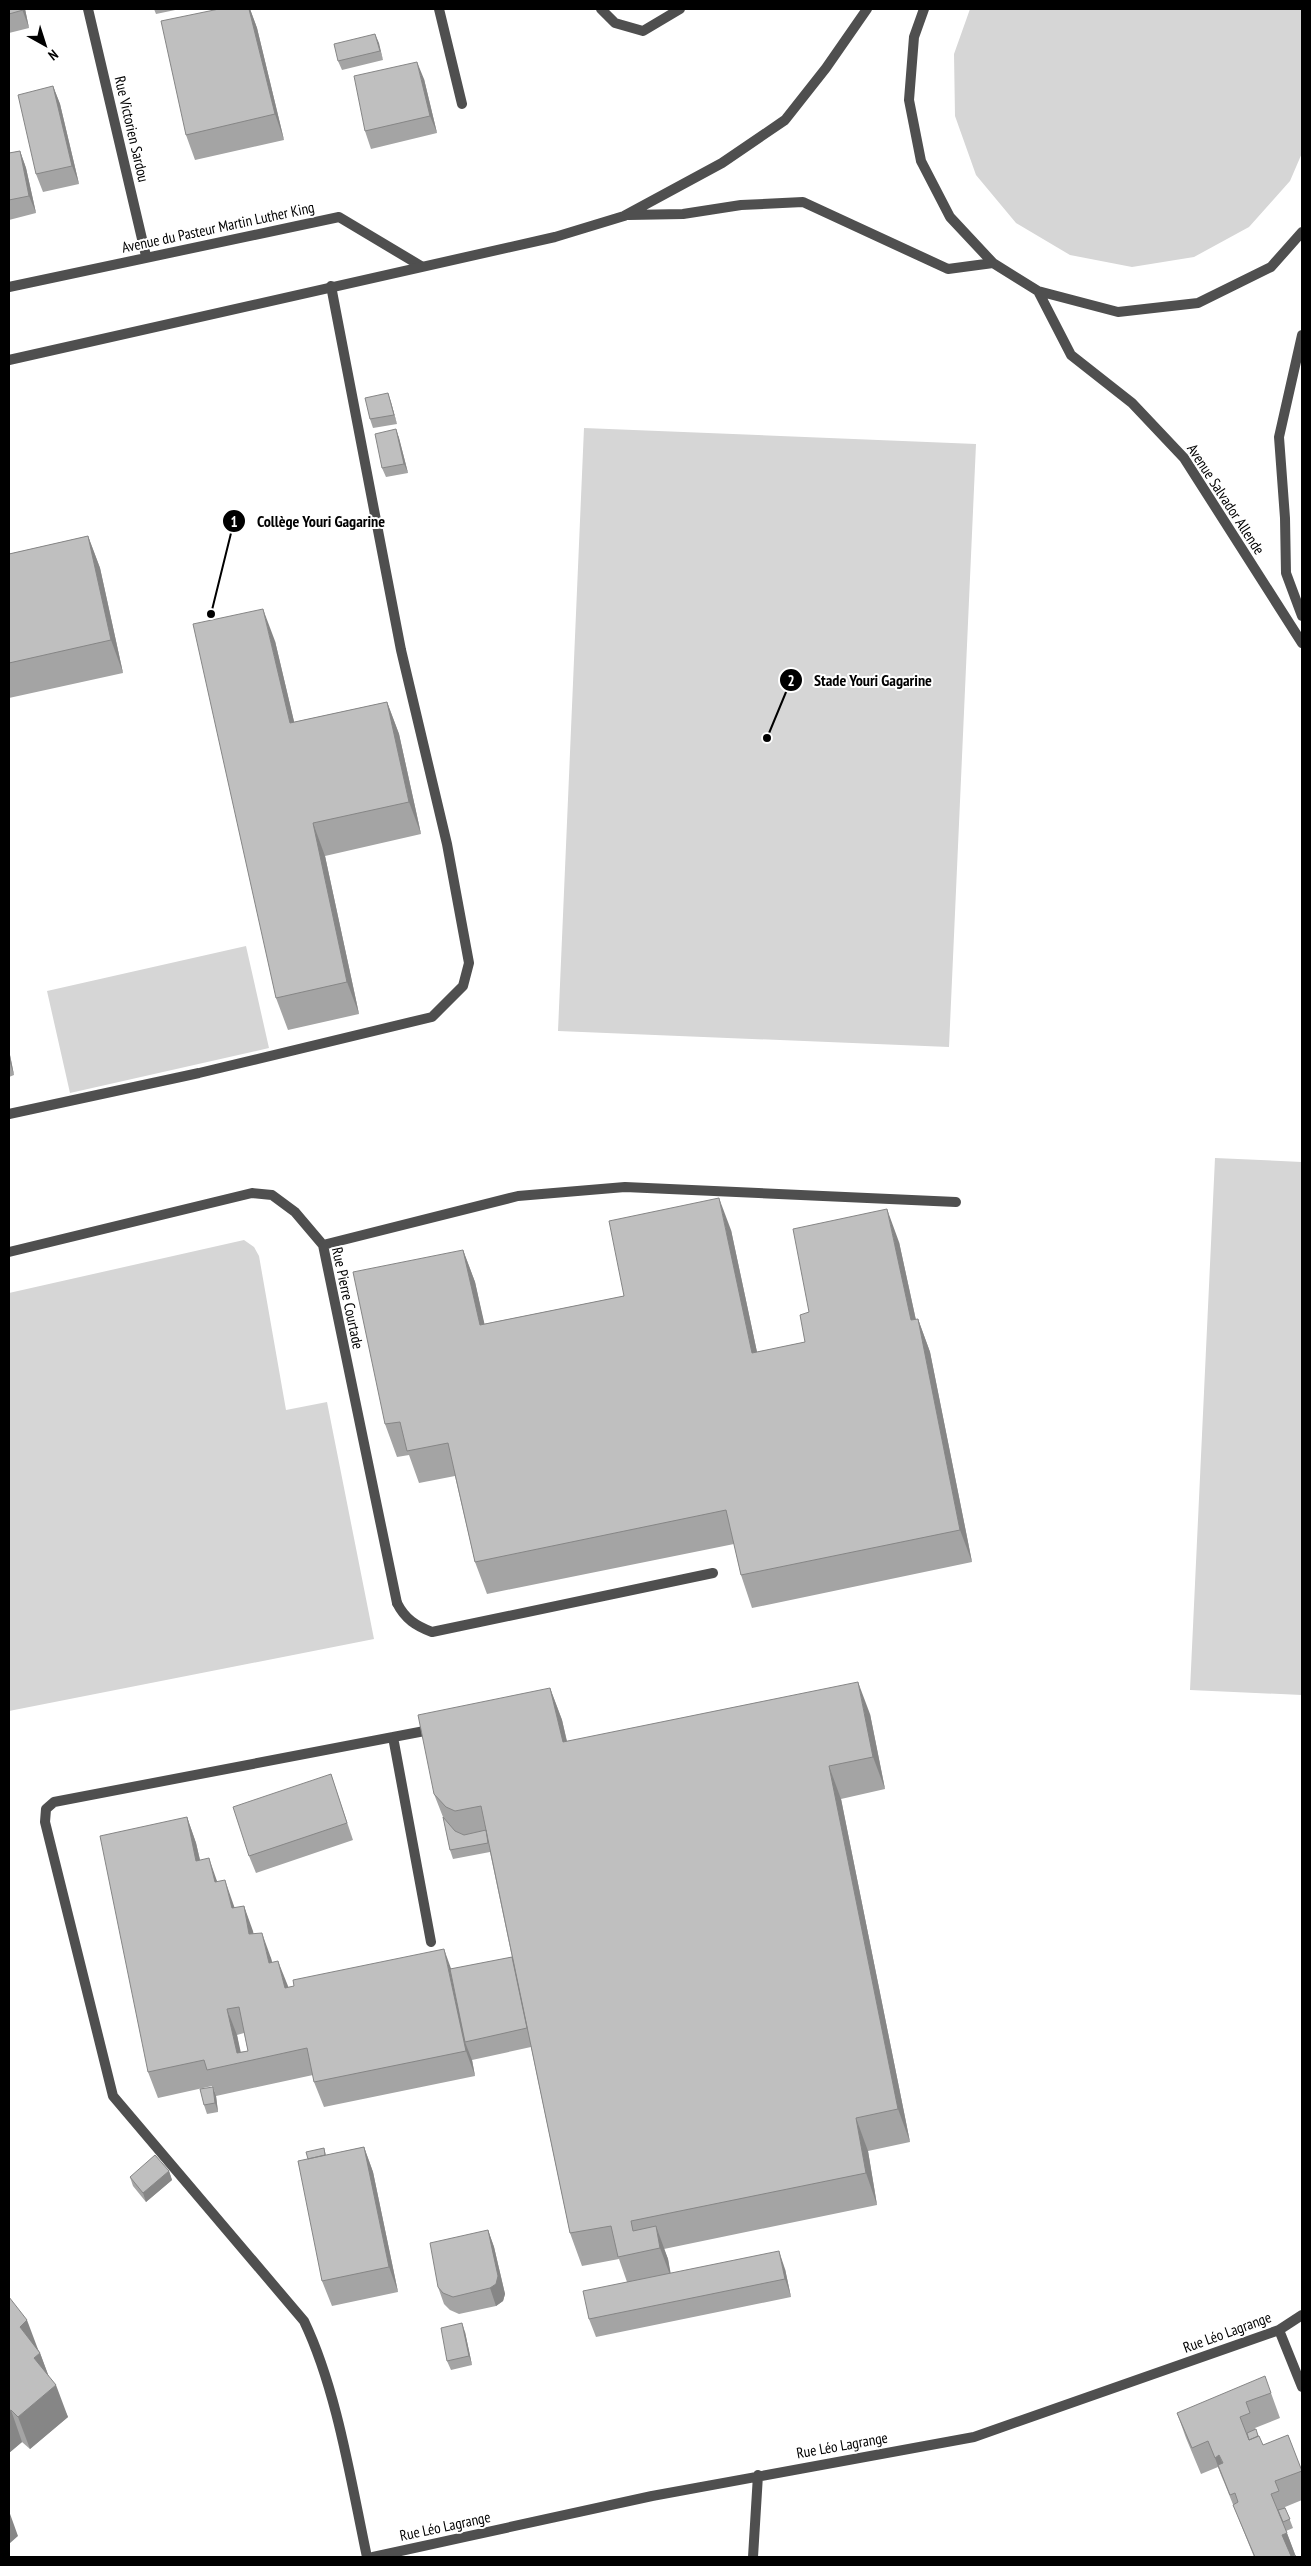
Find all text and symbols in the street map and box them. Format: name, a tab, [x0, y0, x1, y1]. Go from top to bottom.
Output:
north arrow	[20, 20, 70, 70]
text: N	[45, 46, 62, 64]
street label: Rue Victorien Sardou	[111, 74, 153, 184]
street label: Avenue du Pasteur Martin Luther King	[120, 197, 316, 257]
street label: Avenue Salvador Allende	[1183, 440, 1269, 558]
callout: Collège Youri Gagarine	[222, 506, 395, 537]
text: Collège Youri Gagarine	[257, 511, 385, 531]
text: 1	[230, 512, 238, 531]
callout: Stade Youri Gagarine	[779, 665, 942, 696]
text: Stade Youri Gagarine	[814, 670, 932, 690]
text: 2	[787, 671, 795, 690]
street label: Rue Pierre Courtade	[328, 1245, 368, 1351]
street label: Rue Léo Lagrange	[1180, 2307, 1274, 2357]
street label: Rue Léo Lagrange	[795, 2428, 889, 2462]
street label: Rue Léo Lagrange	[398, 2507, 492, 2545]

